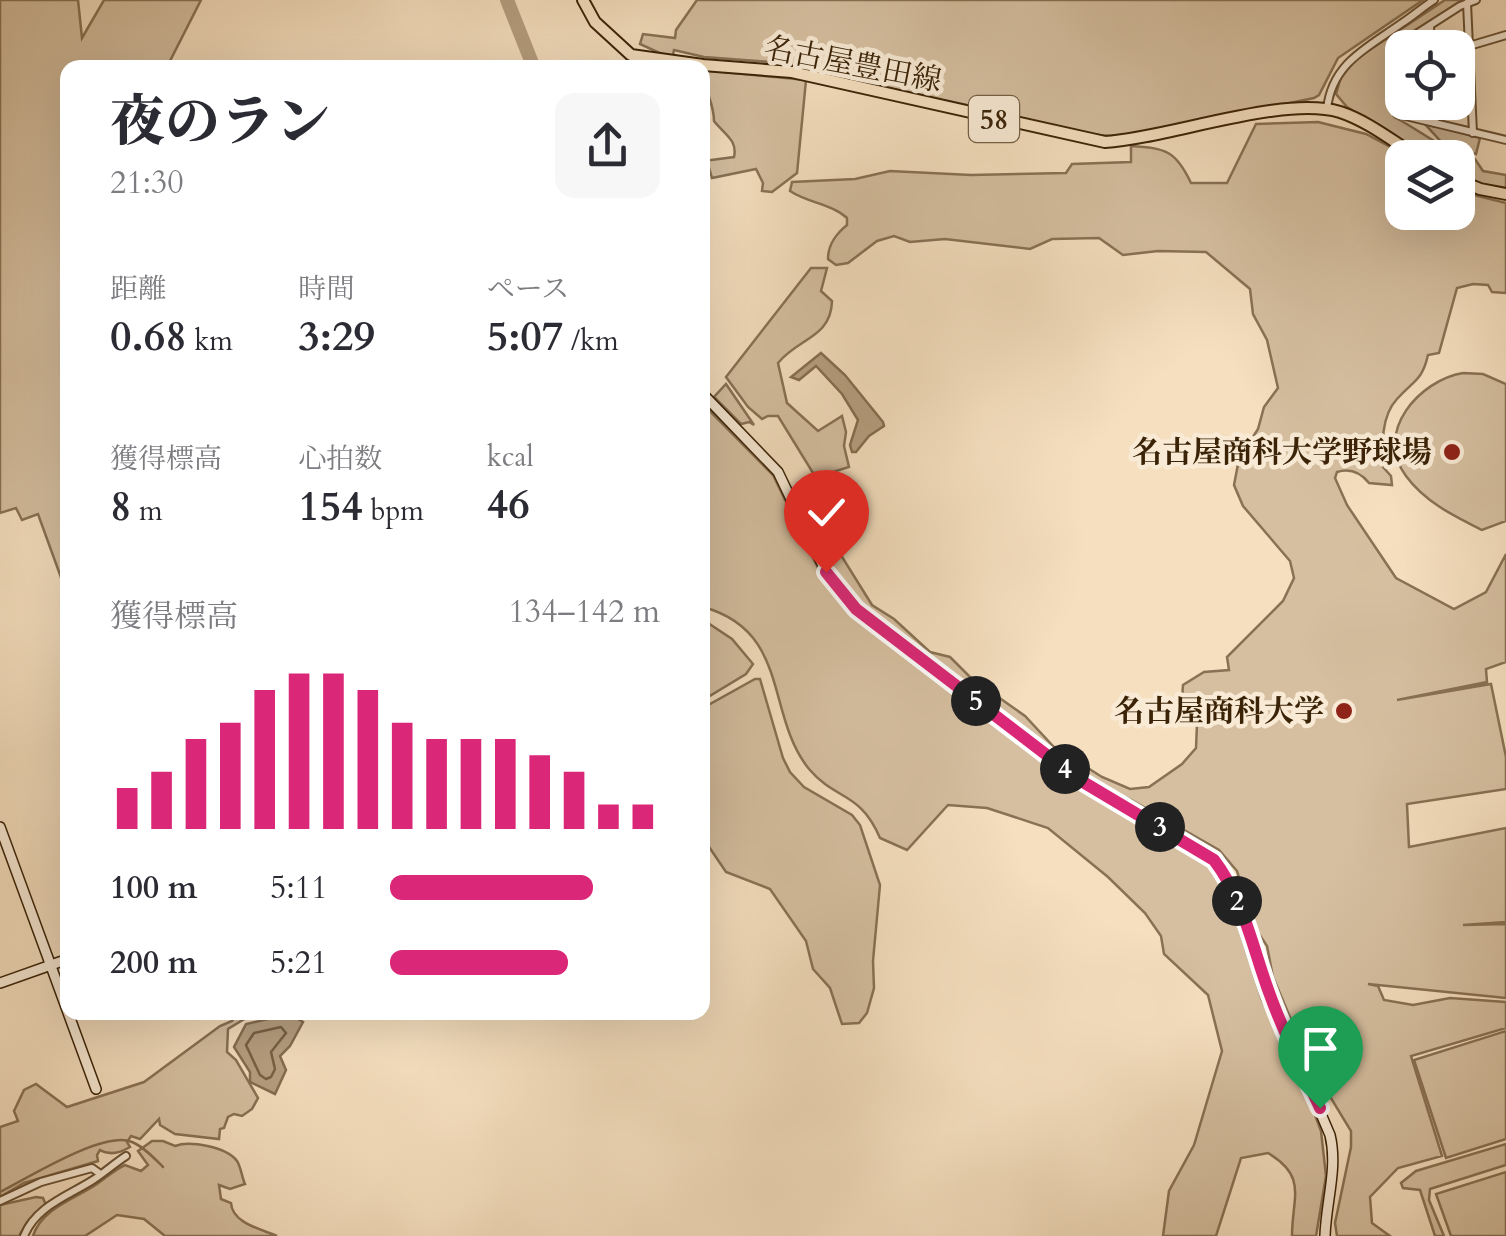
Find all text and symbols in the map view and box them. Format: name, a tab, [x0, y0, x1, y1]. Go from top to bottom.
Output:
street label: 名古屋豊田線	[761, 27, 945, 102]
map controls	[1385, 30, 1475, 230]
button: locate	[1385, 30, 1475, 120]
text: 夜のラン	[110, 86, 330, 160]
button: share	[555, 93, 660, 198]
road number: 58	[969, 96, 1019, 142]
button: layers	[1385, 140, 1475, 230]
text: 21:30	[110, 161, 184, 205]
text: 距離	[110, 270, 166, 308]
text: 時間	[298, 270, 354, 308]
text: ペース	[487, 270, 569, 308]
text: 0.68	[110, 308, 187, 365]
text: 3:29	[298, 308, 375, 365]
text: 5:07	[487, 308, 563, 365]
text: km	[187, 322, 233, 360]
text: /km	[563, 322, 619, 360]
place label: 名古屋商科大学野球場	[1132, 432, 1432, 473]
text: kcal	[487, 438, 534, 476]
text: 獲得標高	[110, 440, 222, 478]
text: 心拍数	[298, 440, 382, 478]
marker: 名古屋商科大学野球場	[1441, 441, 1463, 463]
pin	[784, 470, 869, 573]
text: 46	[487, 476, 530, 533]
text: 8	[110, 478, 132, 535]
text: 154	[298, 478, 363, 535]
icon: check	[799, 485, 854, 540]
text: m	[132, 492, 163, 530]
text: bpm	[363, 492, 424, 530]
text: 134–142 m	[508, 590, 660, 634]
text: 獲得標高	[110, 595, 238, 639]
pin: 5	[951, 676, 1001, 726]
text: 5	[969, 682, 983, 720]
place label: 名古屋商科大学	[1114, 691, 1324, 732]
marker: 名古屋商科大学	[1333, 700, 1355, 722]
pin: 4	[1040, 744, 1090, 794]
text: 4	[1058, 750, 1072, 788]
pin: 3	[1135, 802, 1185, 852]
text: 3	[1153, 808, 1167, 846]
text: 100 m	[110, 866, 197, 910]
text: 5:11	[270, 866, 327, 910]
pin: 2	[1212, 876, 1262, 926]
text: 2	[1230, 882, 1244, 920]
text: 200 m	[110, 941, 197, 985]
text: 5:21	[270, 941, 327, 985]
pin	[1278, 1006, 1363, 1109]
icon: arrive	[1293, 1021, 1348, 1076]

